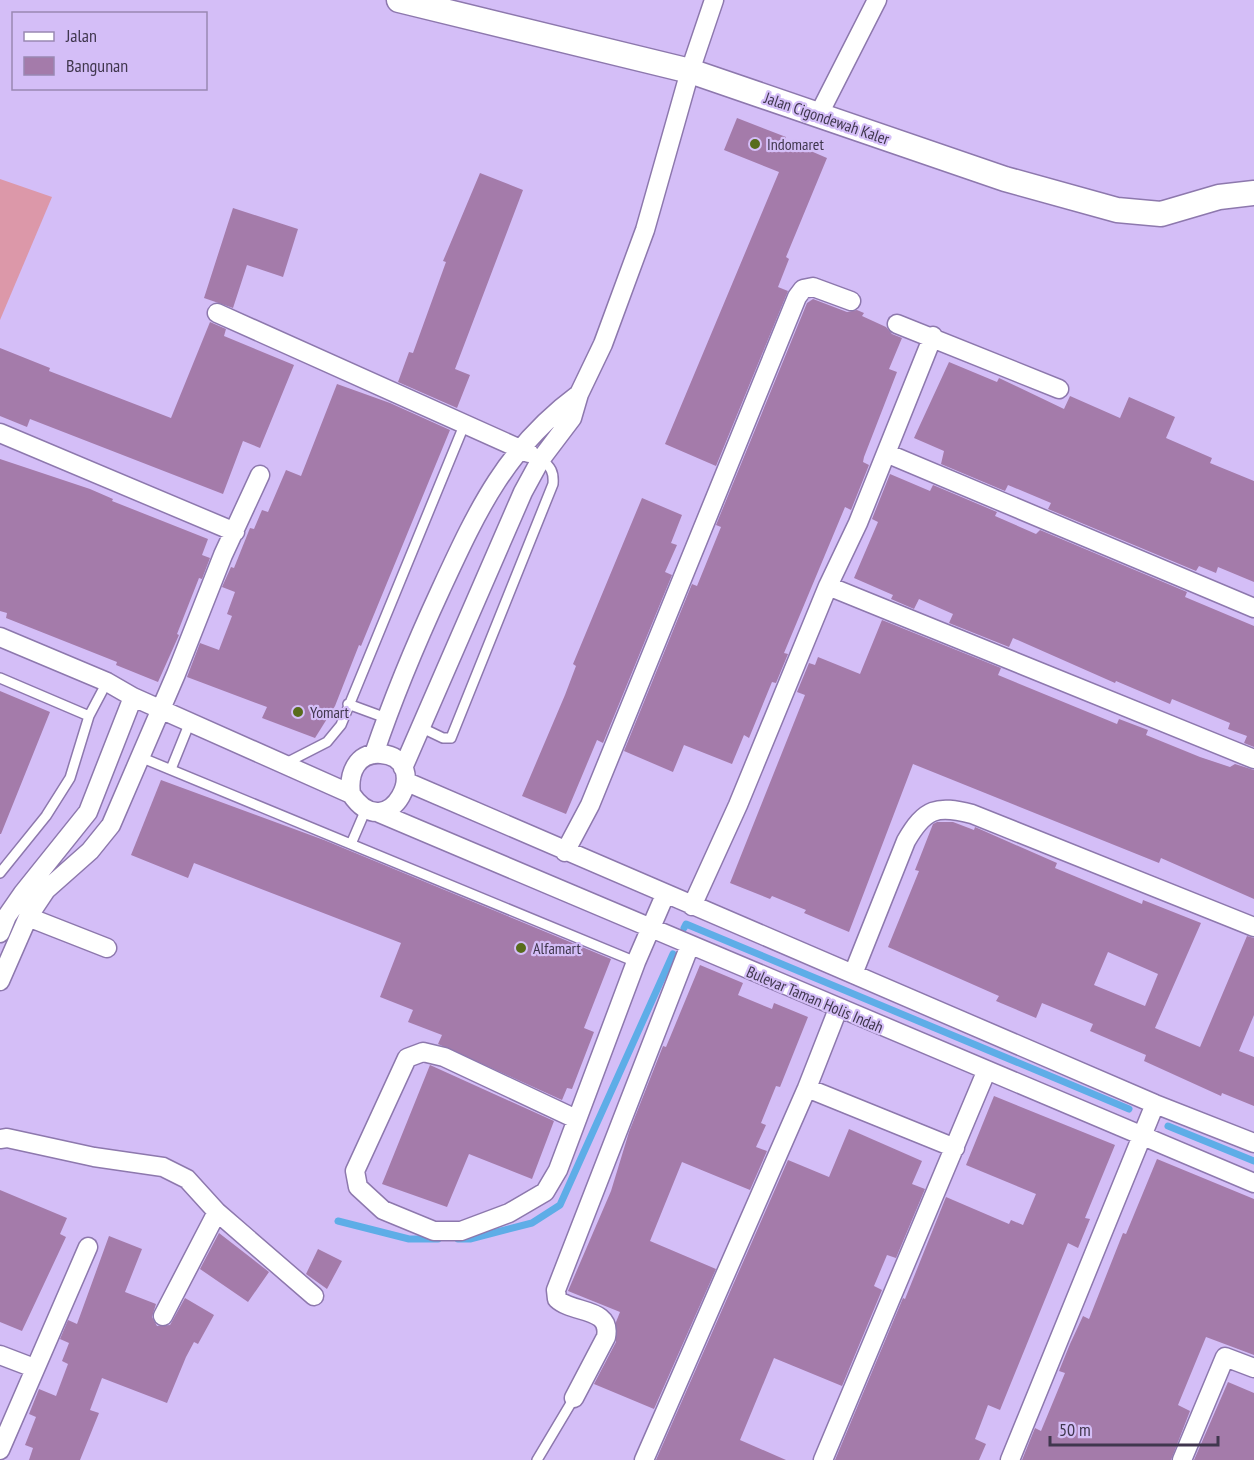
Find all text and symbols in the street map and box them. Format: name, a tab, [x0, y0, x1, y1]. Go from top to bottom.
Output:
legend	[12, 12, 207, 90]
text: Jalan	[65, 24, 97, 47]
text: Bangunan	[66, 54, 128, 77]
street label: Jalan Cigondewah Kaler	[761, 87, 893, 149]
place label: Indomaret	[767, 134, 824, 154]
marker: Indomaret	[748, 137, 762, 151]
place label: Yomart	[310, 702, 350, 722]
marker: Yomart	[291, 705, 305, 719]
place label: Alfamart	[533, 938, 581, 958]
marker: Alfamart	[514, 941, 528, 955]
street label: Bulevar Taman Holis Indah	[744, 961, 886, 1037]
scale bar	[1050, 1409, 1218, 1447]
text: 50 m	[1059, 1418, 1091, 1441]

